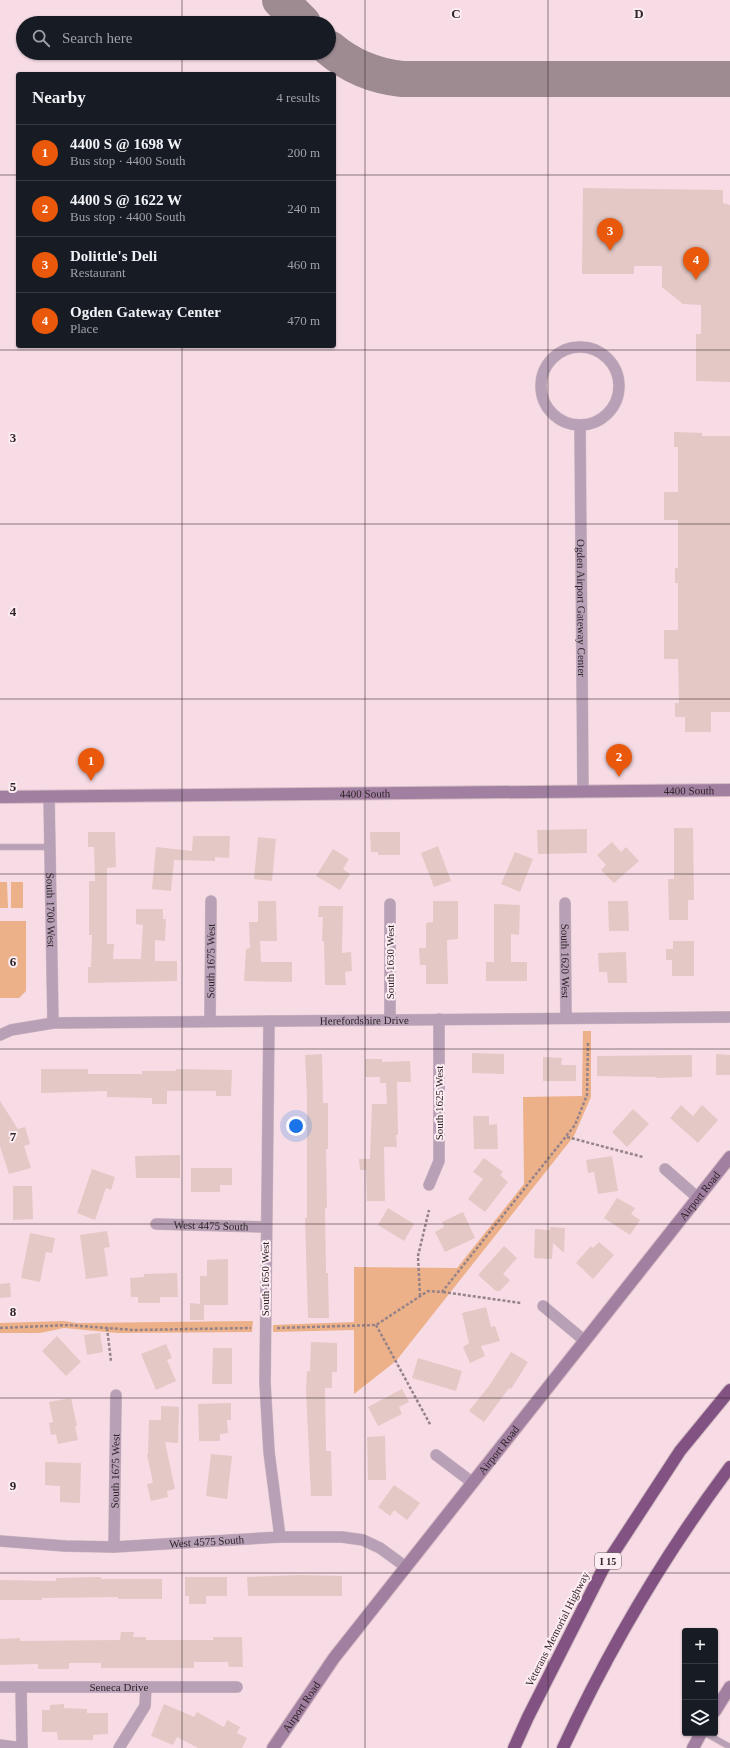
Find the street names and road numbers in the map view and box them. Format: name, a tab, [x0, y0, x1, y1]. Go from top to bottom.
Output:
street label: Ogden Airport Gateway Center	[575, 539, 588, 677]
street label: 4400 South	[664, 784, 715, 797]
street label: 4400 South	[340, 787, 391, 800]
street label: South 1700 West	[44, 873, 58, 947]
street label: South 1675 West	[204, 924, 217, 998]
street label: South 1620 West	[559, 924, 572, 998]
street label: South 1630 West	[384, 925, 396, 999]
street label: Herefordshire Drive	[320, 1014, 409, 1027]
street label: South 1625 West	[433, 1066, 445, 1140]
street label: Airport Road	[677, 1169, 723, 1222]
street label: West 4475 South	[173, 1218, 249, 1233]
street label: South 1650 West	[259, 1242, 271, 1316]
street label: Airport Road	[476, 1423, 522, 1477]
street label: South 1675 West	[109, 1434, 121, 1508]
street label: West 4575 South	[169, 1533, 245, 1550]
road number: I 15	[595, 1553, 621, 1569]
street label: Veterans Memorial Highway	[523, 1569, 591, 1688]
street label: Airport Road	[280, 1679, 323, 1734]
street label: Seneca Drive	[89, 1681, 149, 1693]

